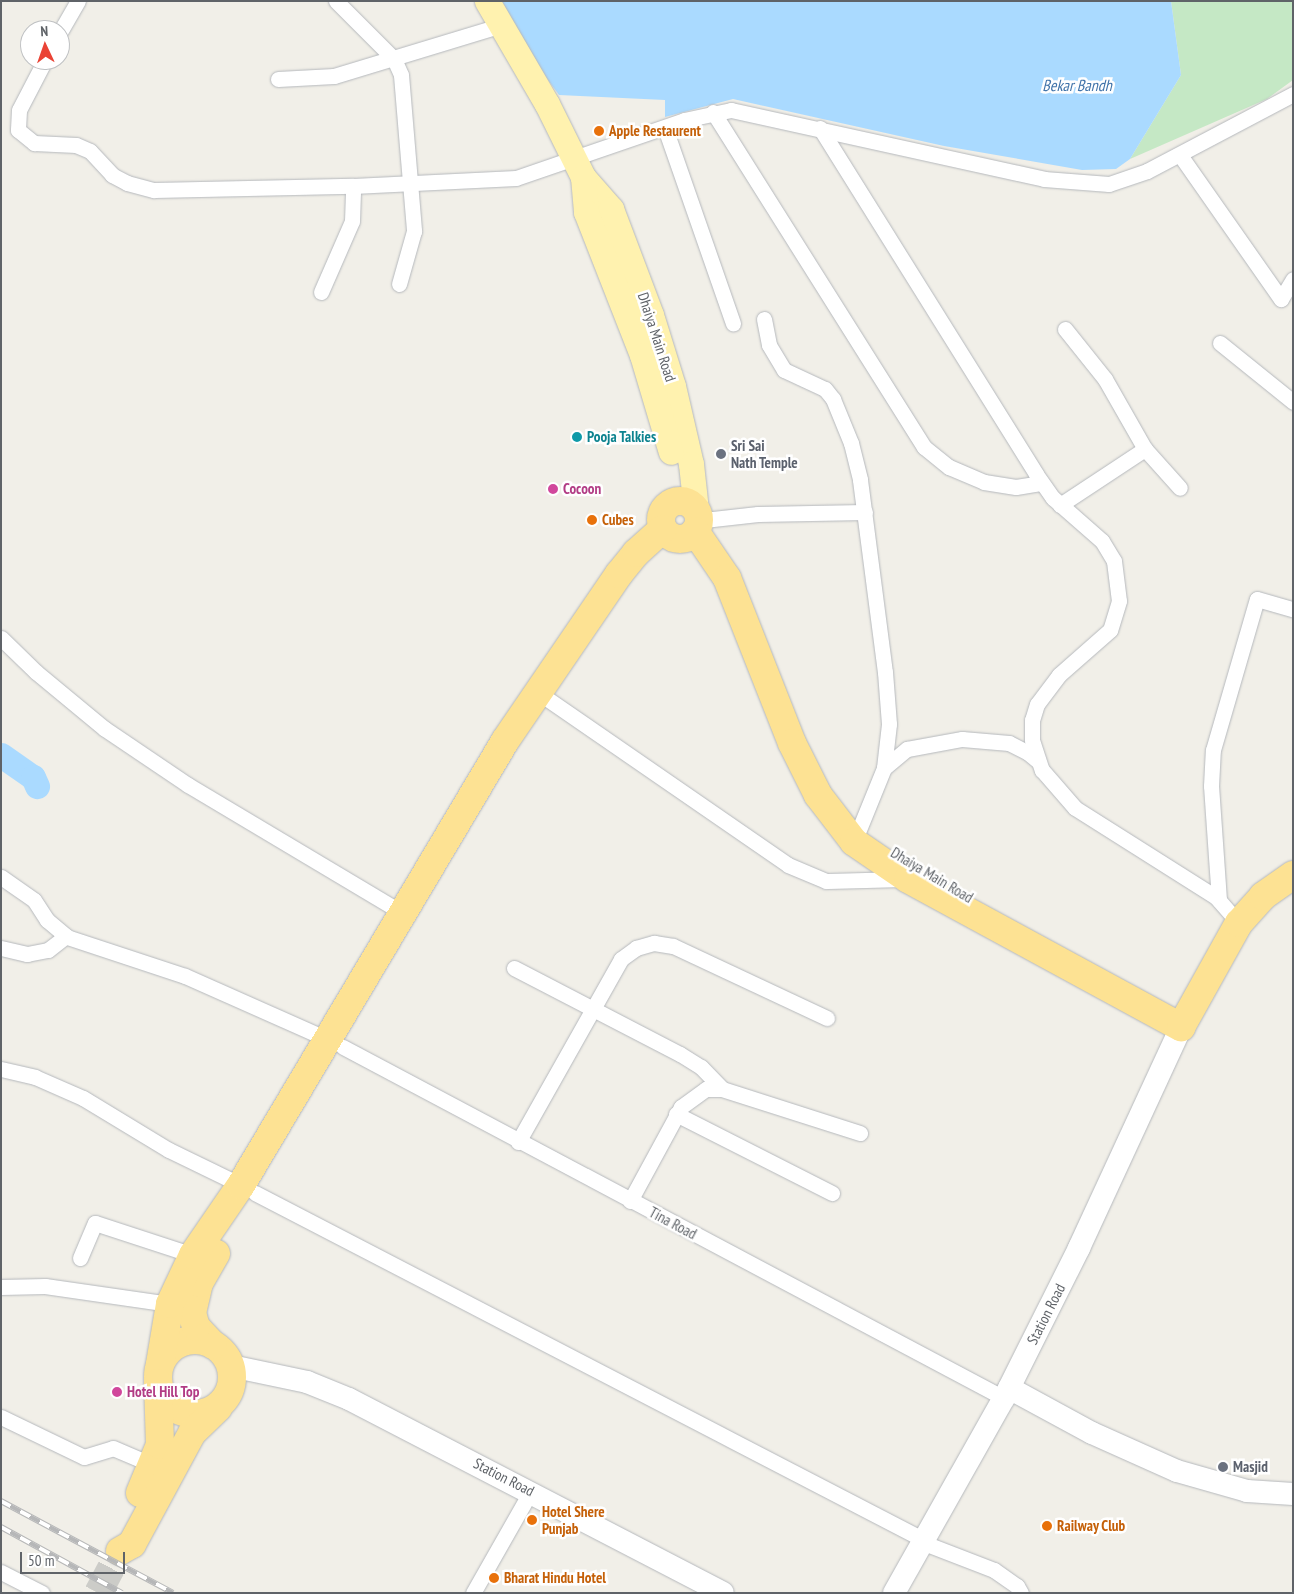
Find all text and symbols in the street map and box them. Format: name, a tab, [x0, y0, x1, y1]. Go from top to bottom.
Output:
north arrow	[20, 20, 70, 70]
text: N	[40, 22, 49, 40]
water label: Bekar Bandh	[1042, 75, 1112, 95]
place label: Apple Restaurent	[609, 122, 701, 140]
marker: Apple Restaurent	[593, 125, 605, 137]
street label: Dhaiya Main Road	[634, 290, 680, 384]
place label: Pooja Talkies	[587, 428, 657, 446]
marker: Pooja Talkies	[571, 431, 583, 443]
place label: Sri Sai Nath Temple	[731, 436, 798, 471]
marker: Sri Sai Nath Temple	[715, 448, 727, 460]
place label: Cocoon	[563, 480, 601, 498]
marker: Cocoon	[547, 483, 559, 495]
place label: Cubes	[602, 511, 634, 529]
marker: Cubes	[586, 514, 598, 526]
street label: Dhaiya Main Road	[888, 843, 976, 907]
street label: Tina Road	[646, 1203, 700, 1243]
street label: Station Road	[1023, 1281, 1069, 1347]
place label: Hotel Hill Top	[127, 1383, 200, 1401]
marker: Hotel Hill Top	[111, 1386, 123, 1398]
street label: Station Road	[471, 1454, 537, 1500]
place label: Masjid	[1233, 1458, 1268, 1476]
marker: Masjid	[1217, 1461, 1229, 1473]
place label: Hotel Shere Punjab	[542, 1502, 605, 1537]
marker: Hotel Shere Punjab	[526, 1514, 538, 1526]
place label: Railway Club	[1057, 1517, 1126, 1535]
marker: Railway Club	[1041, 1520, 1053, 1532]
scale bar	[22, 1542, 128, 1574]
text: 50 m	[28, 1551, 54, 1570]
place label: Bharat Hindu Hotel	[504, 1569, 606, 1587]
marker: Bharat Hindu Hotel	[488, 1572, 500, 1584]

